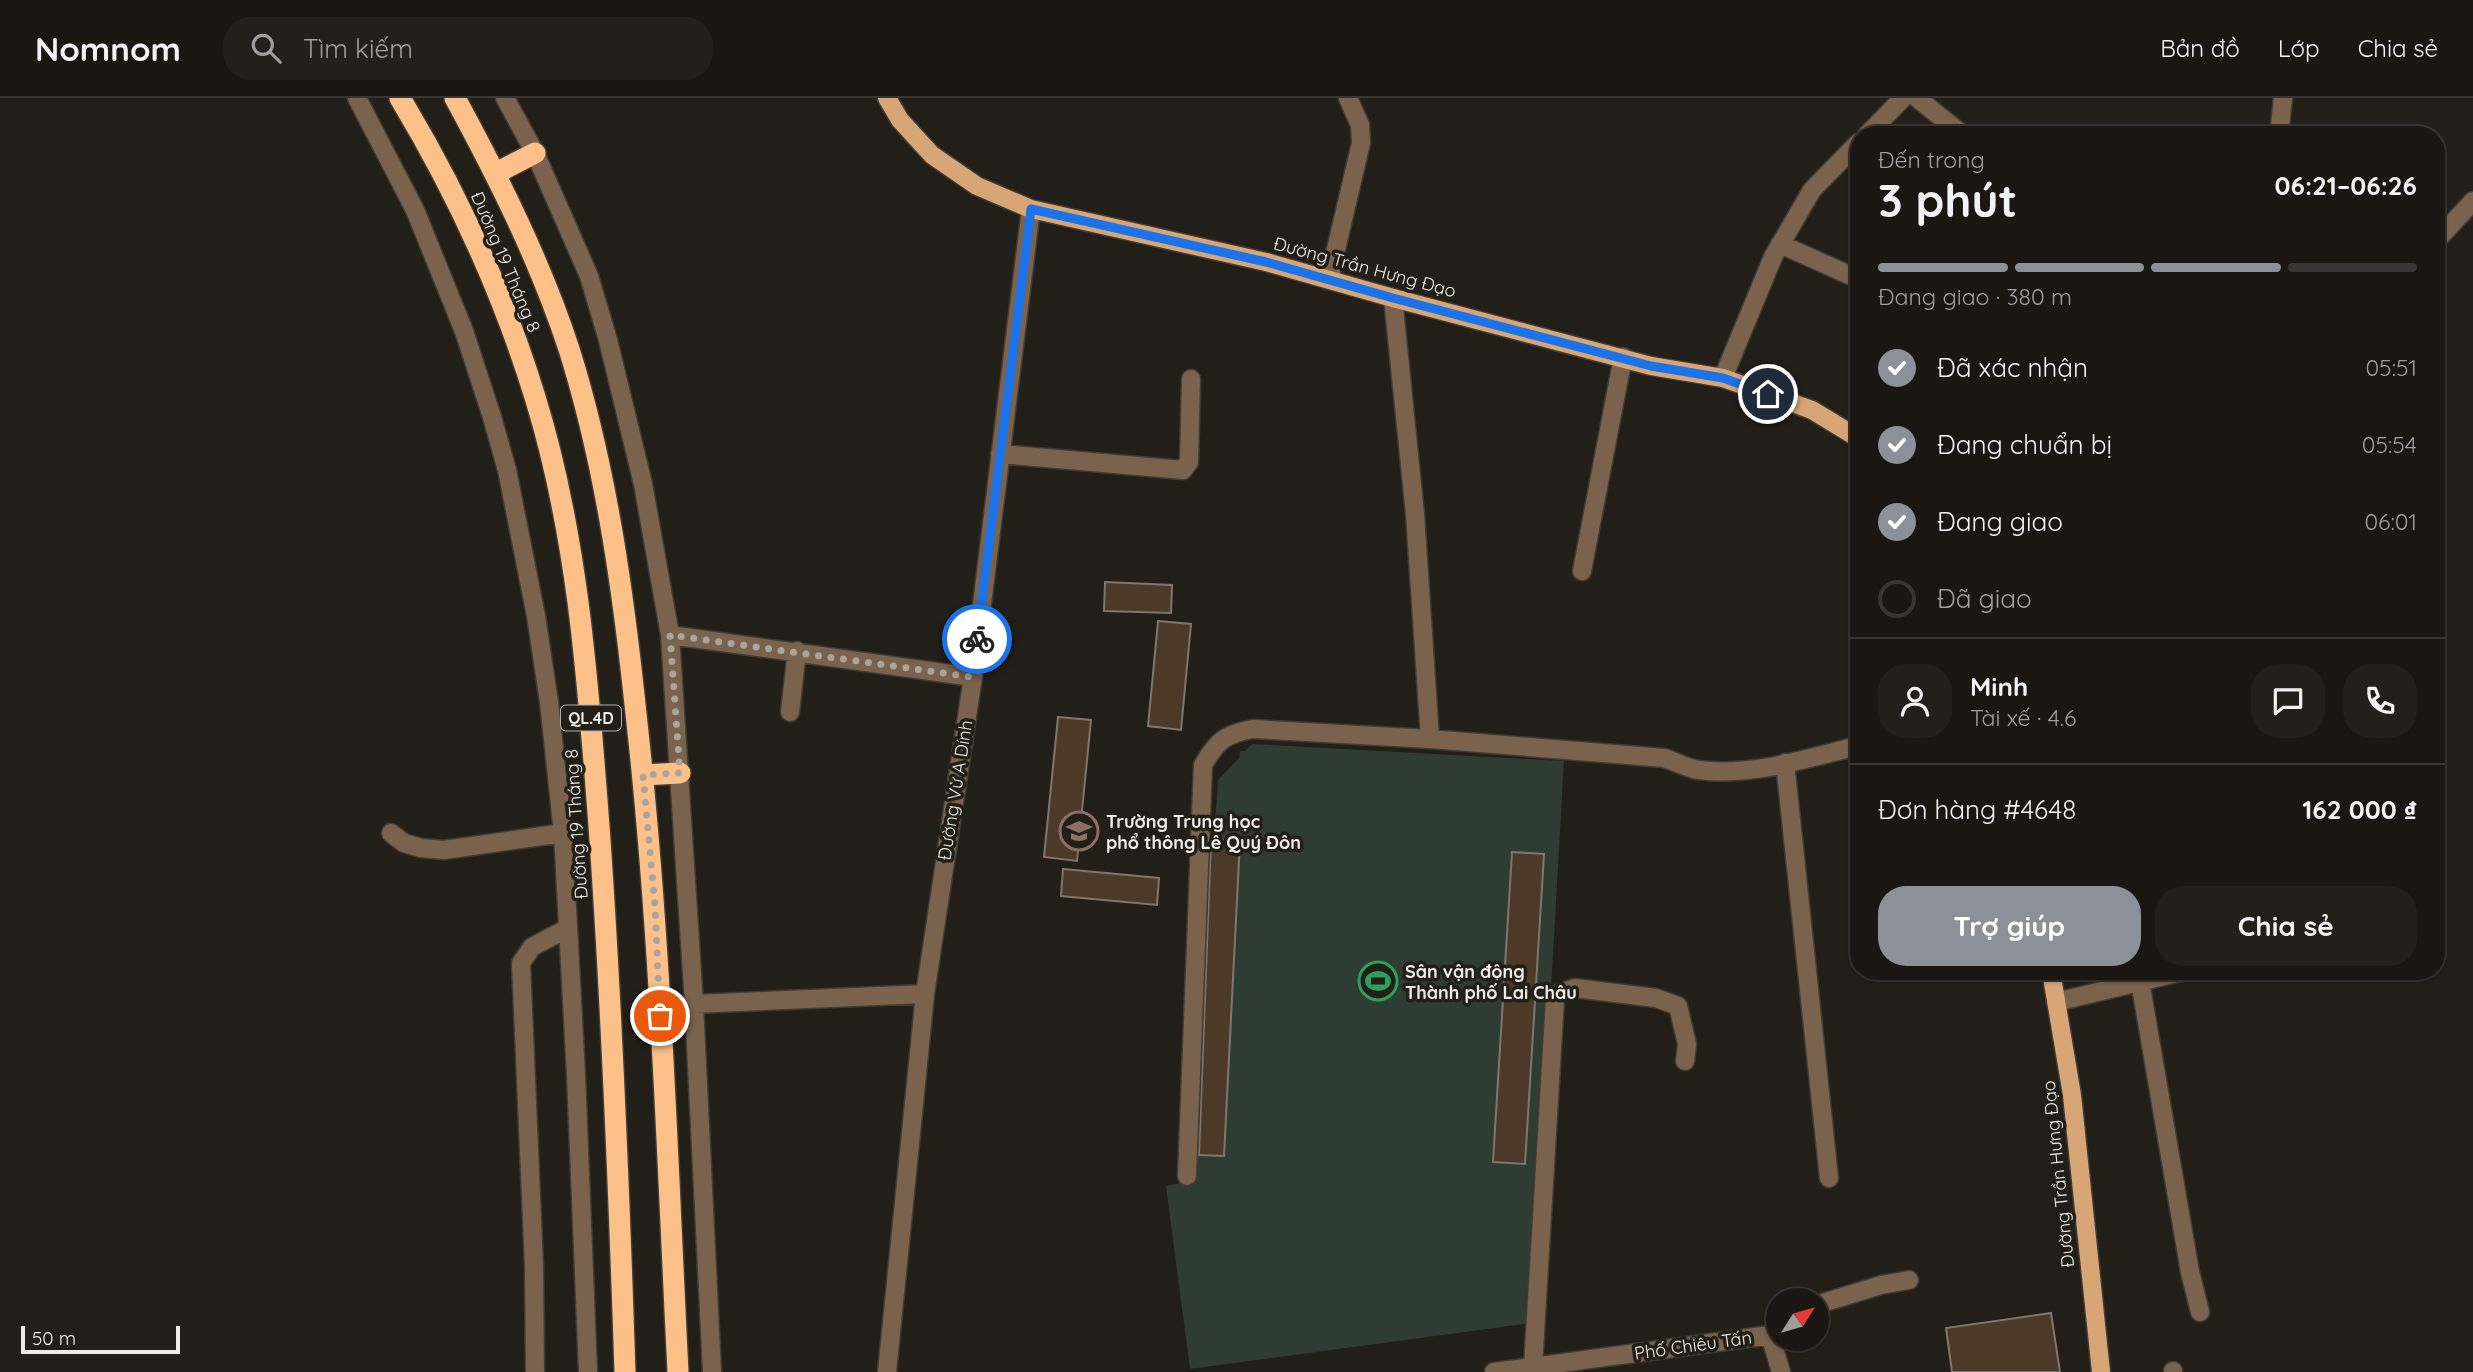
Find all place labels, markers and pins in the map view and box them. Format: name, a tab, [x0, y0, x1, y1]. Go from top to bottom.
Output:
pin	[1738, 364, 1798, 424]
school or university icon: Trường Trung học phổ thông Lê Quý Đôn	[1058, 810, 1100, 852]
place label: Trường Trung học phổ thông Lê Quý Đôn	[1106, 810, 1301, 854]
sports icon: Sân vận động Thành phố Lai Châu	[1357, 960, 1399, 1002]
place label: Sân vận động Thành phố Lai Châu	[1405, 960, 1577, 1004]
pin	[630, 986, 690, 1046]

